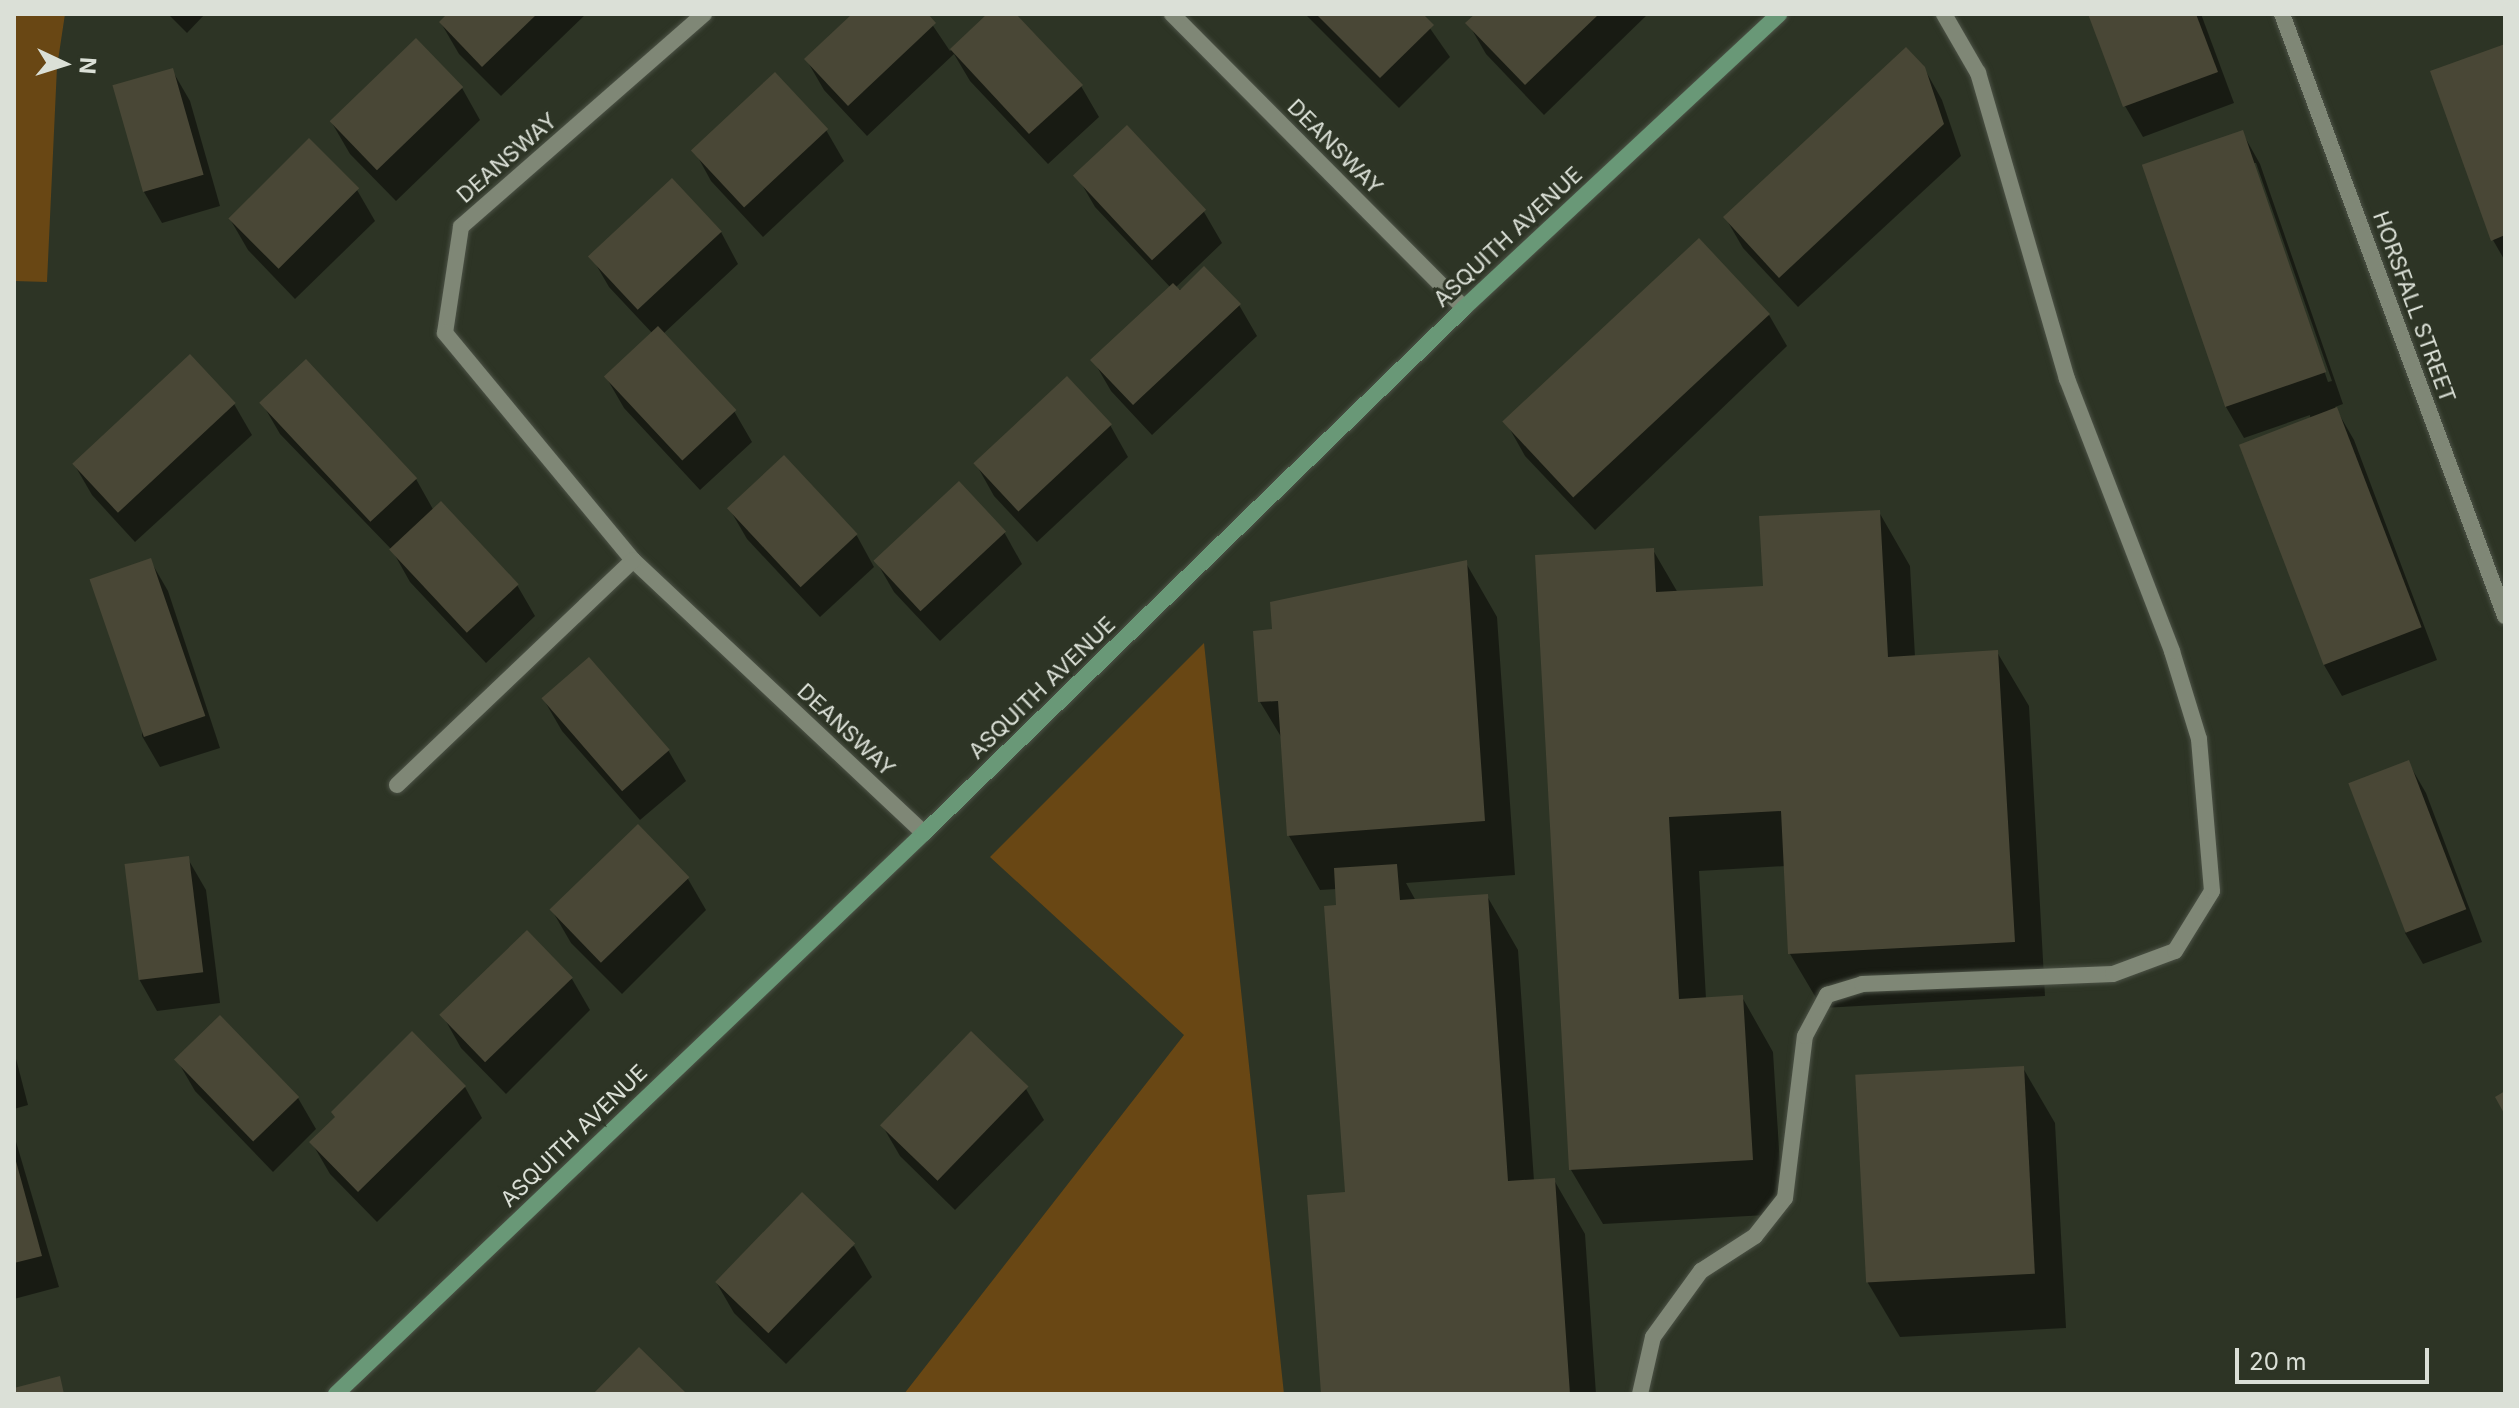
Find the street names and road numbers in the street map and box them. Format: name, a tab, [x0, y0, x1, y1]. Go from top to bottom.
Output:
street label: DEANSWAY	[1282, 94, 1388, 200]
street label: DEANSWAY	[452, 107, 562, 209]
street label: ASQUITH AVENUE	[1428, 161, 1588, 313]
street label: HORSFALL STREET	[2367, 208, 2461, 406]
street label: ASQUITH AVENUE	[963, 611, 1121, 765]
street label: DEANSWAY	[792, 678, 900, 782]
street label: ASQUITH AVENUE	[495, 1059, 653, 1213]

